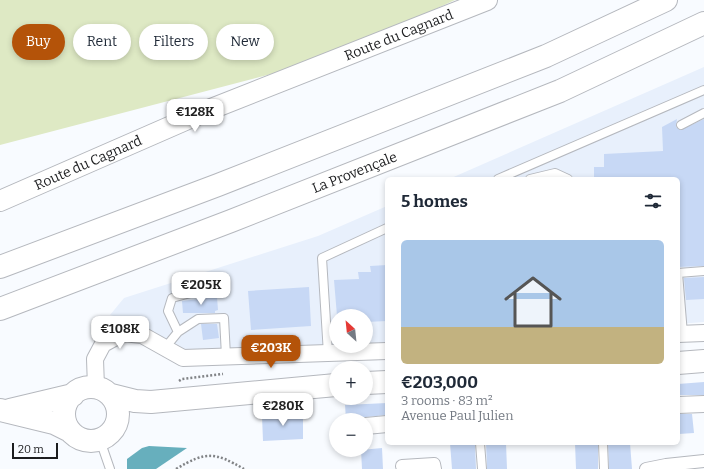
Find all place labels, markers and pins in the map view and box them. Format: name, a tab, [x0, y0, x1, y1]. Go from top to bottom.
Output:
pin: €128K	[167, 99, 223, 133]
pin: €205K	[173, 272, 229, 306]
pin: €108K	[92, 316, 148, 350]
pin: €203K	[243, 335, 299, 369]
pin: €280K	[255, 393, 311, 427]

